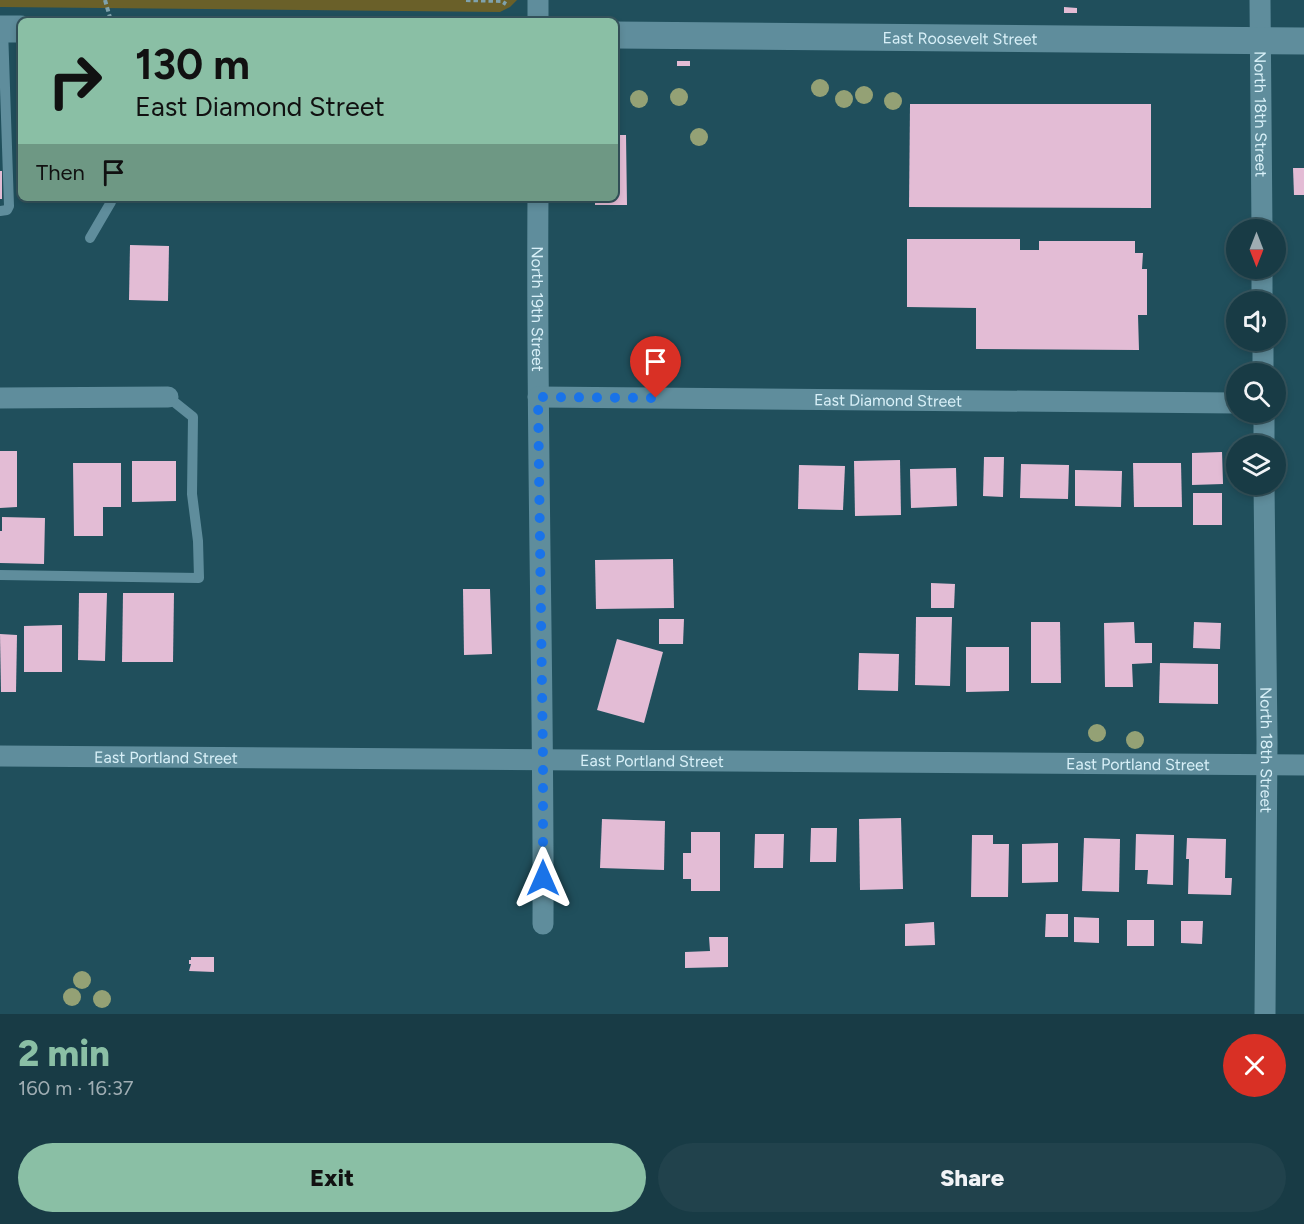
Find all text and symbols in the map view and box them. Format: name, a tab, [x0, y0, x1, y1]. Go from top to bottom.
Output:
street label: East Roosevelt Street	[882, 28, 1038, 49]
text: 130 m	[135, 39, 250, 90]
icon: right	[36, 42, 114, 120]
street label: North 18th Street	[1250, 51, 1271, 177]
text: East Diamond Street	[135, 90, 385, 123]
icon: arrive	[97, 156, 130, 189]
text: Then	[36, 159, 85, 186]
north arrow	[1226, 219, 1286, 279]
map controls	[1226, 219, 1286, 495]
street label: North 19th Street	[528, 246, 547, 372]
button: sound	[1226, 291, 1286, 351]
pin	[630, 336, 681, 398]
icon: arrive	[639, 345, 672, 378]
button: search	[1226, 363, 1286, 423]
street label: East Diamond Street	[814, 390, 962, 411]
button: layers	[1226, 435, 1286, 495]
street label: North 18th Street	[1256, 687, 1276, 813]
street label: East Portland Street	[94, 748, 238, 768]
street label: East Portland Street	[580, 751, 724, 771]
street label: East Portland Street	[1066, 754, 1210, 774]
position arrow	[511, 846, 575, 910]
text: 2 min	[18, 1032, 110, 1075]
button: close	[1223, 1034, 1286, 1097]
text: 160 m · 16:37	[18, 1076, 134, 1100]
button: Exit	[18, 1143, 646, 1212]
button: Share	[658, 1143, 1286, 1212]

